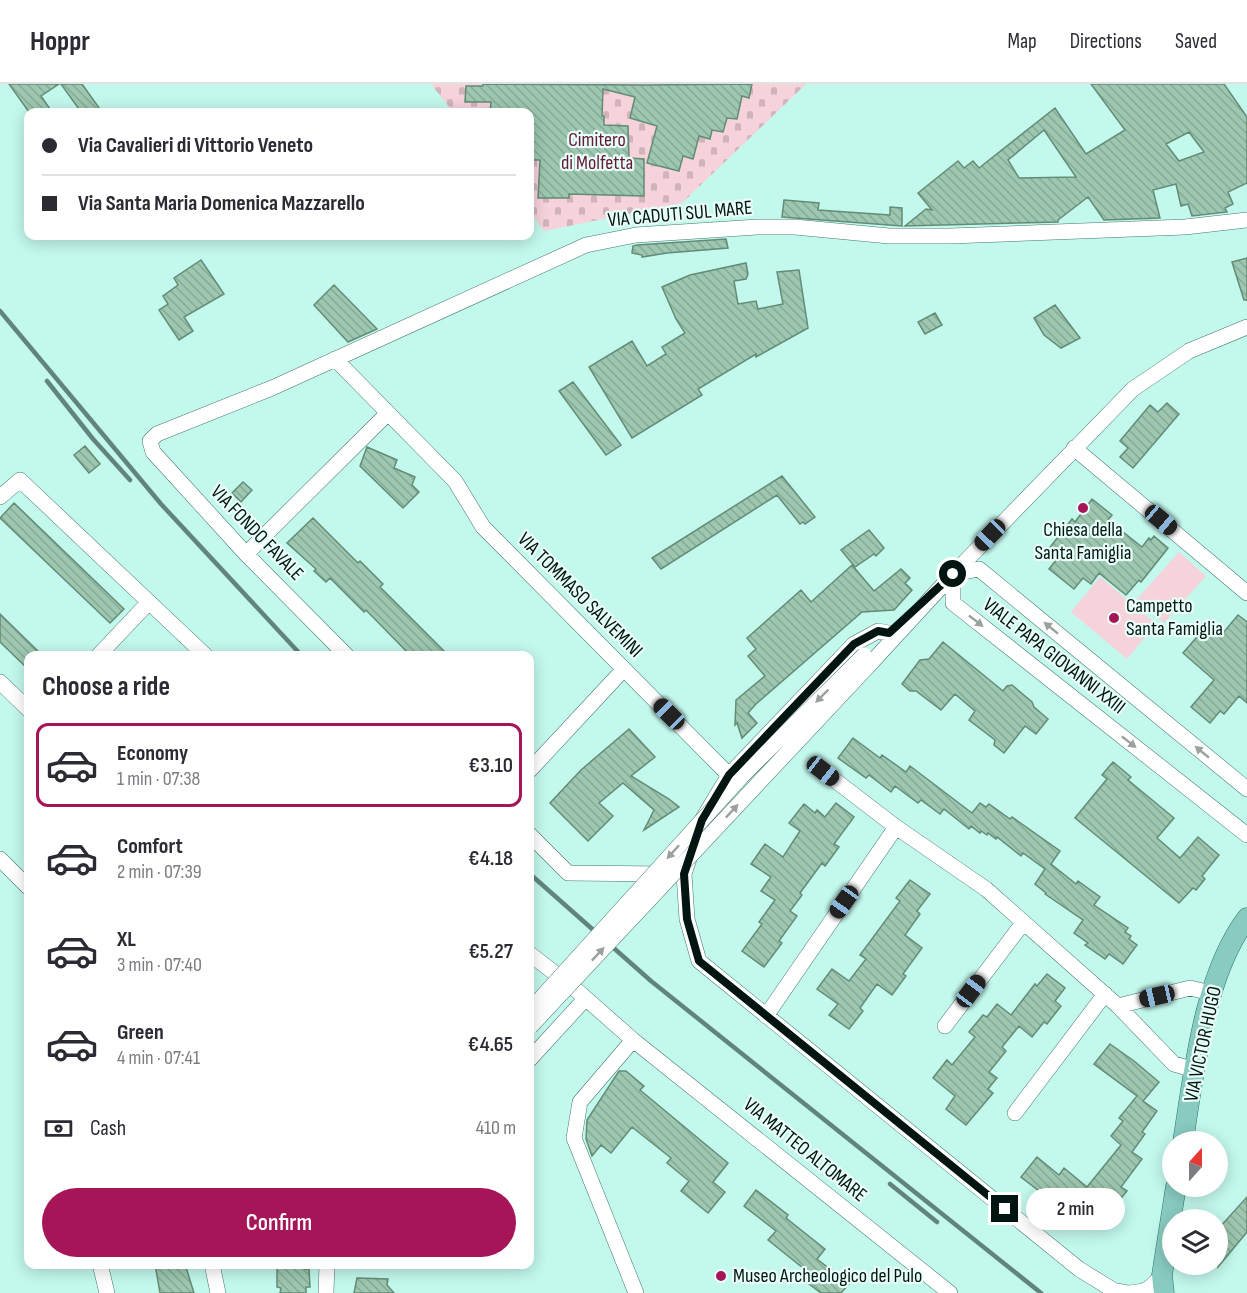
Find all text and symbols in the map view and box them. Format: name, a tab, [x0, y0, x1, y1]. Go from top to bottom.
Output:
text: Hoppr	[30, 25, 90, 58]
text: Map	[1007, 29, 1037, 54]
text: Directions	[1070, 29, 1142, 54]
text: Saved	[1175, 29, 1217, 54]
park label: Cimitero di Molfetta	[561, 128, 633, 175]
text: Via Cavalieri di Vittorio Veneto	[78, 132, 313, 159]
text: Via Santa Maria Domenica Mazzarello	[78, 190, 365, 217]
street label: VIA CADUTI SUL MARE	[607, 196, 753, 232]
street label: VIA FONDO FAVALE	[206, 480, 308, 586]
marker: Chiesa della Santa Famiglia	[1076, 501, 1090, 515]
car	[1141, 502, 1181, 538]
car	[971, 516, 1009, 554]
place label: Chiesa della Santa Famiglia	[1035, 518, 1131, 565]
street label: VIA TOMMASO SALVEMINI	[512, 527, 648, 663]
route start	[939, 560, 966, 587]
street label: VIALE PAPA GIOVANNI XXIII	[978, 593, 1130, 719]
place label: Campetto Santa Famiglia	[1126, 594, 1223, 641]
marker: Campetto Santa Famiglia	[1107, 611, 1121, 625]
one-way arrow	[968, 615, 983, 627]
one-way arrow	[1043, 622, 1059, 635]
text: Choose a ride	[42, 671, 170, 703]
one-way arrow	[816, 689, 830, 703]
car	[650, 695, 688, 733]
one-way arrow	[1121, 735, 1137, 748]
icon: car	[45, 738, 99, 792]
text: Economy	[117, 740, 188, 767]
one-way arrow	[1194, 745, 1210, 758]
text: €3.10	[469, 752, 513, 779]
car	[803, 753, 843, 789]
text: 1 min · 07:38	[117, 767, 200, 791]
one-way arrow	[725, 804, 739, 819]
icon: car	[45, 831, 99, 885]
text: Comfort	[117, 833, 183, 860]
one-way arrow	[667, 844, 680, 859]
text: €4.18	[468, 845, 513, 872]
text: 2 min · 07:39	[117, 860, 202, 884]
car	[826, 882, 862, 922]
icon: car	[45, 924, 99, 978]
text: XL	[117, 926, 136, 953]
text: €5.27	[468, 938, 513, 965]
one-way arrow	[591, 946, 605, 961]
text: 3 min · 07:40	[117, 953, 202, 977]
car	[953, 971, 989, 1011]
car	[1137, 983, 1177, 1009]
street label: VIA VICTOR HUGO	[1179, 984, 1227, 1104]
icon: car	[45, 1017, 99, 1071]
text: Green	[117, 1019, 164, 1046]
text: €4.65	[468, 1031, 513, 1058]
text: 4 min · 07:41	[117, 1046, 200, 1070]
street label: VIA MATTEO ALTOMARE	[738, 1093, 872, 1207]
icon: cash	[42, 1112, 75, 1145]
text: Cash	[90, 1115, 126, 1142]
text: 410 m	[476, 1116, 516, 1140]
north arrow	[1162, 1131, 1228, 1197]
map controls	[1162, 1131, 1228, 1275]
button: Confirm	[42, 1188, 516, 1257]
callout: 2 min	[1026, 1188, 1125, 1230]
route end	[991, 1195, 1018, 1222]
text: 2 min	[1057, 1197, 1094, 1221]
button: layers	[1162, 1209, 1228, 1275]
place label: Museo Archeologico del Pulo	[733, 1264, 922, 1288]
marker: Museo Archeologico del Pulo	[714, 1269, 728, 1283]

